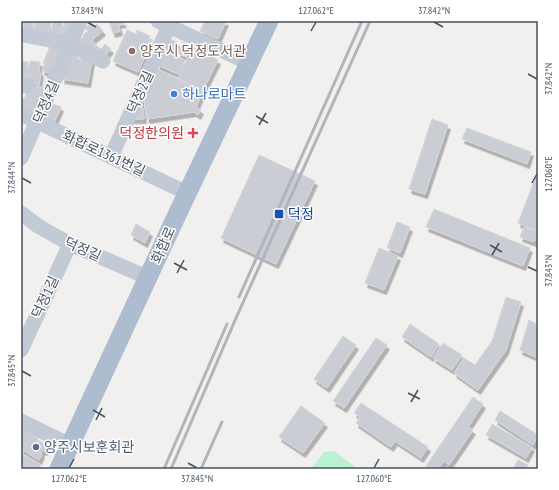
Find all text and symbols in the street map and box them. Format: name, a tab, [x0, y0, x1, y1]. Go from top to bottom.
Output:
text: 37.843°N	[71, 4, 103, 17]
text: 127.062°E	[298, 4, 334, 17]
text: 37.842°N	[418, 4, 450, 17]
place label: 양주시 덕정도서관	[140, 42, 246, 60]
marker: 양주시 덕정도서관	[127, 46, 137, 56]
text: 37.842°N	[542, 63, 555, 95]
street label: 덕정2길	[123, 68, 157, 116]
street label: 덕정4길	[29, 78, 63, 126]
place label: 하나로마트	[182, 85, 247, 103]
marker: 하나로마트	[169, 89, 179, 99]
place label: 덕정한의원	[120, 124, 184, 142]
street label: 화합로1361번길	[60, 126, 148, 180]
marker: 덕정한의원	[187, 127, 199, 139]
text: 127.060°E	[542, 156, 555, 192]
text: 37.844°N	[5, 162, 18, 194]
place label: 덕정	[288, 205, 314, 223]
marker: 덕정	[273, 208, 285, 220]
street label: 화합로	[147, 224, 179, 266]
street label: 덕정길	[62, 233, 104, 265]
text: 37.843°N	[542, 255, 555, 287]
street label: 덕정1길	[27, 273, 63, 321]
text: 37.845°N	[5, 355, 18, 387]
place label: 양주시보훈회관	[44, 438, 134, 456]
marker: 양주시보훈회관	[31, 442, 41, 452]
text: 127.062°E	[51, 472, 87, 485]
text: 37.845°N	[181, 472, 213, 485]
text: 127.060°E	[356, 472, 392, 485]

